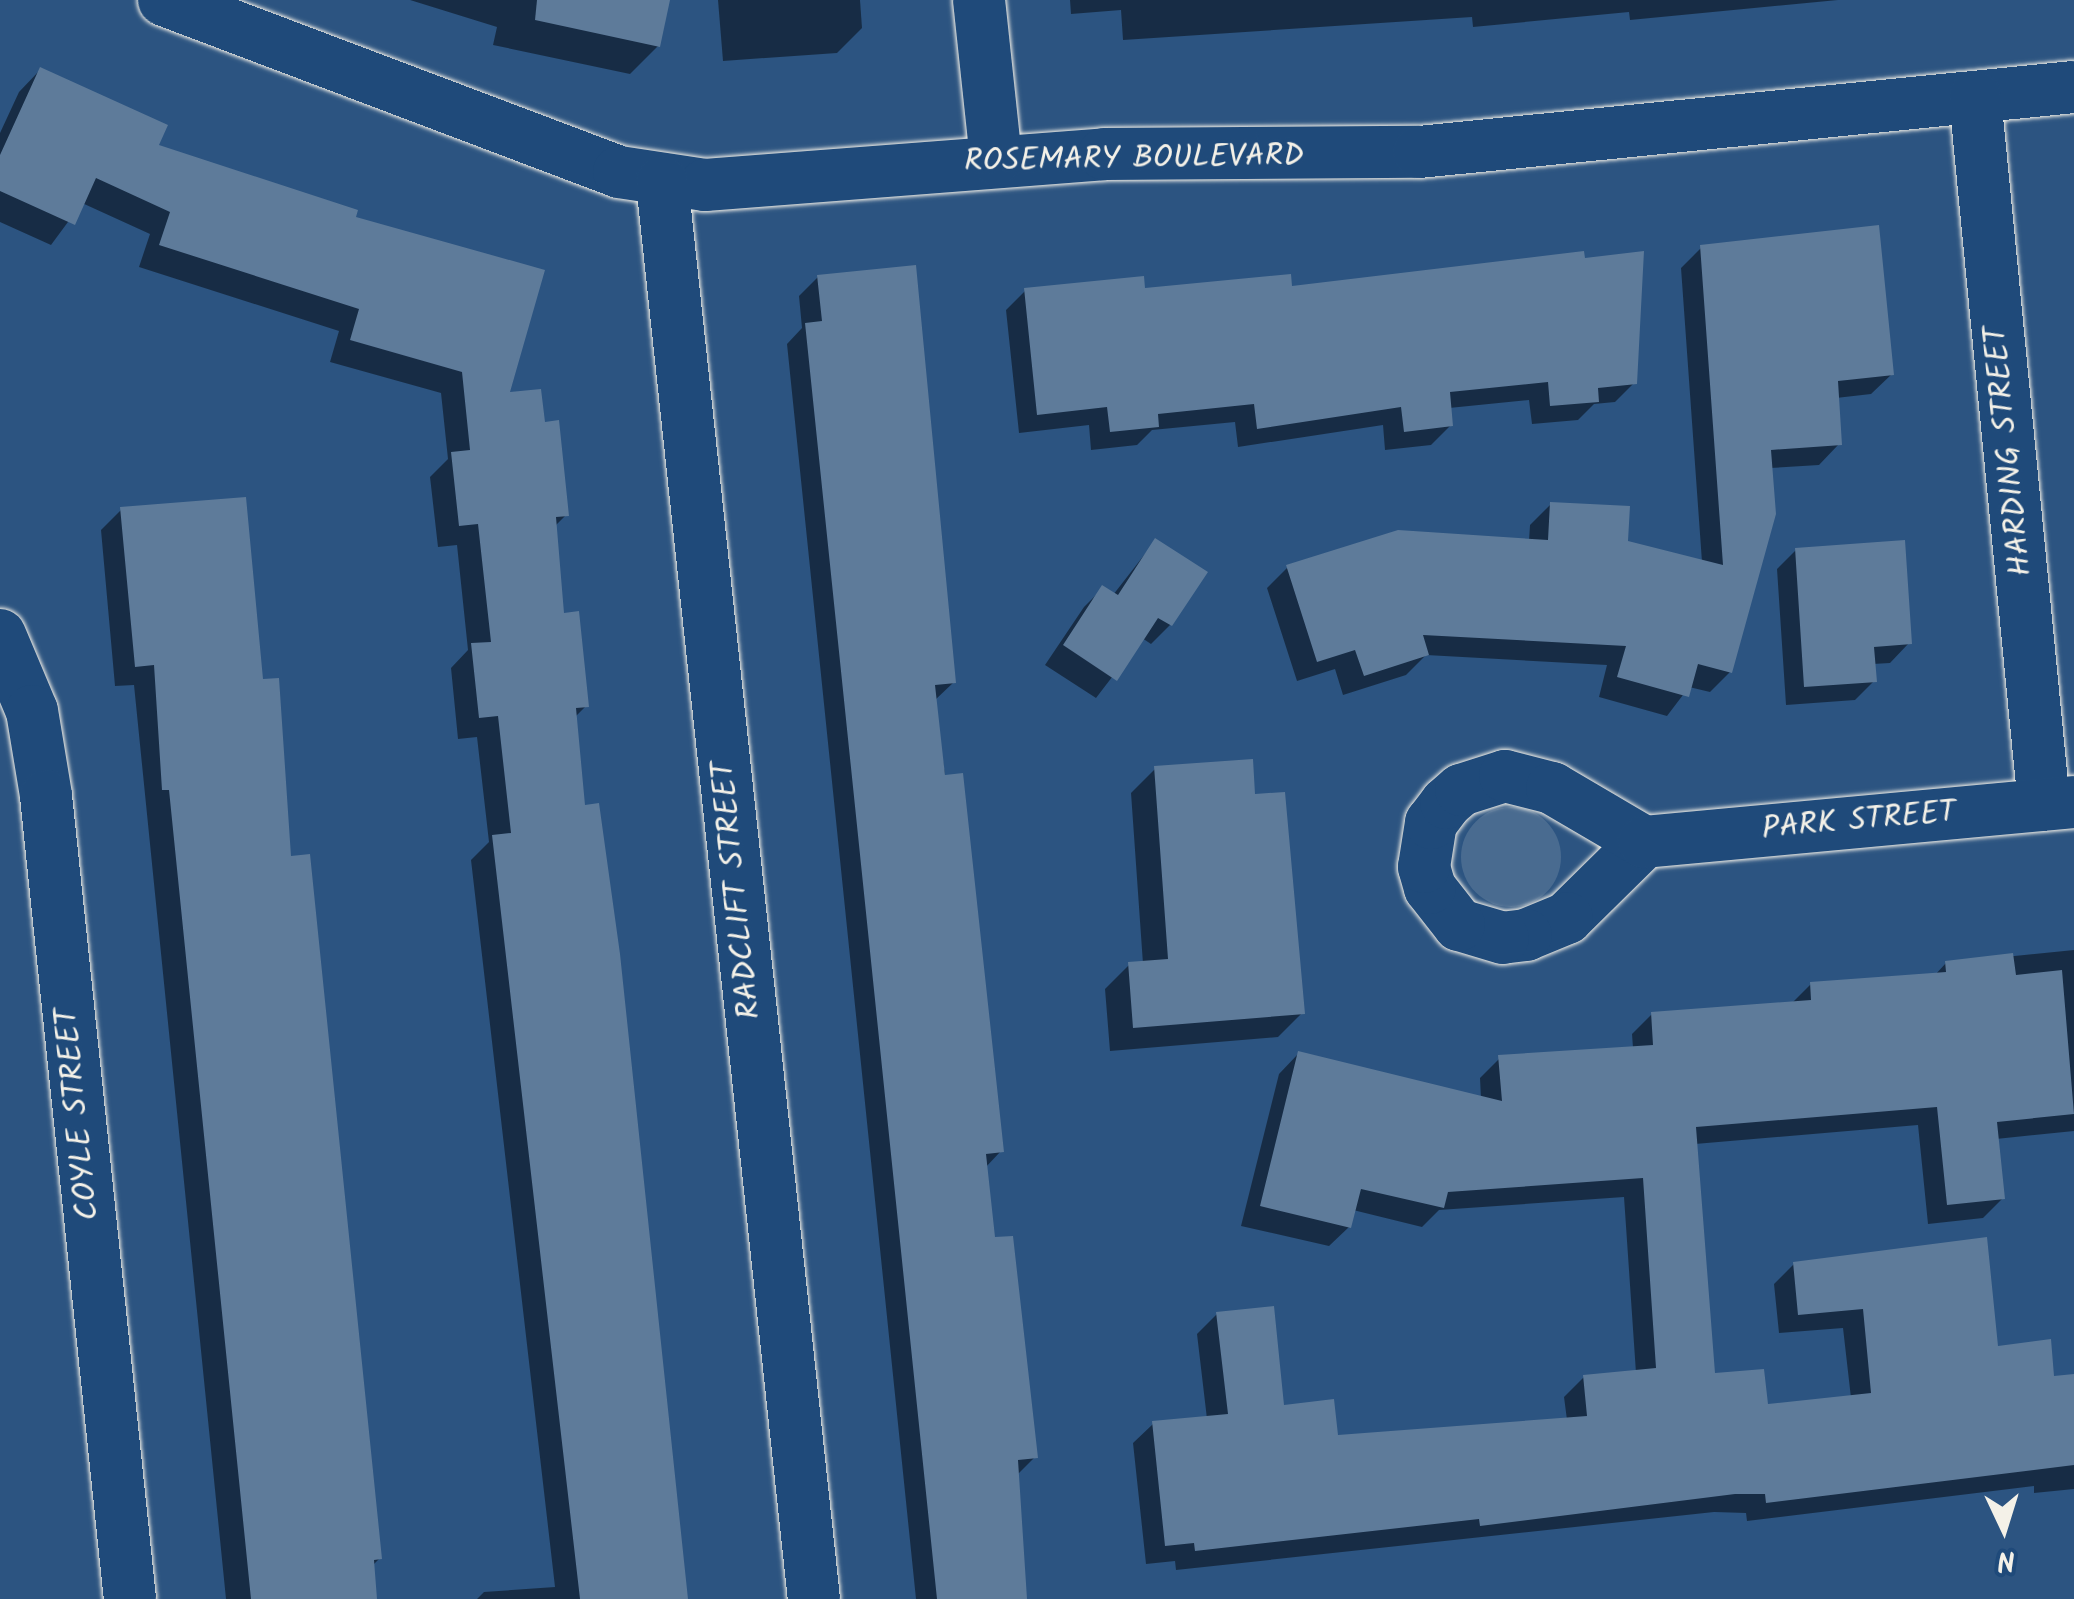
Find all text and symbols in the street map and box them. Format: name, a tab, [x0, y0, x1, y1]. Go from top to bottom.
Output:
street label: ROSEMARY BOULEVARD	[964, 138, 1304, 182]
street label: HARDING STREET	[1978, 324, 2042, 578]
street label: RADCLIFT STREET	[705, 759, 771, 1021]
street label: PARK STREET	[1760, 794, 1958, 850]
street label: COYLE STREET	[49, 1006, 109, 1222]
north arrow	[1954, 1479, 2054, 1579]
text: N	[1996, 1536, 2017, 1582]

